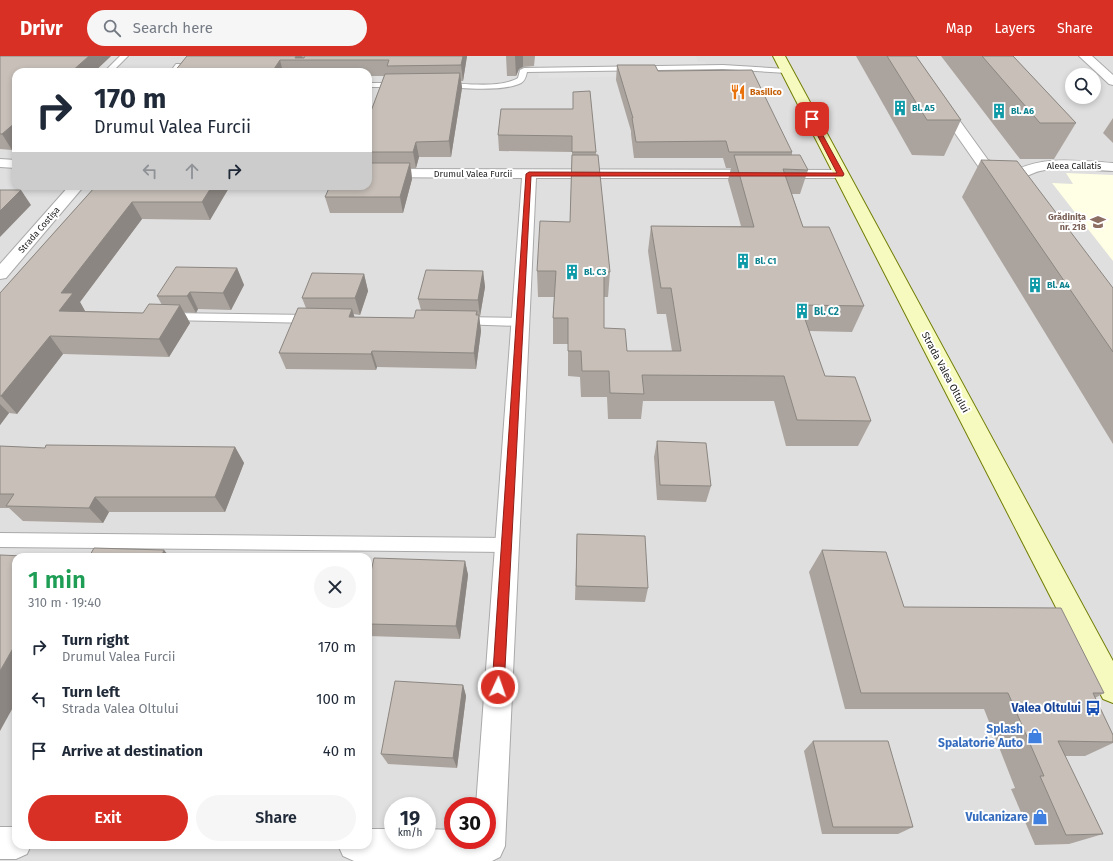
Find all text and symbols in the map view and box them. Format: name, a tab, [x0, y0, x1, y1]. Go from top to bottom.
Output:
search box	[87, 10, 367, 46]
text: Drivr	[20, 17, 63, 40]
icon: search	[101, 17, 123, 39]
text: Search here	[133, 19, 213, 37]
text: Map	[946, 20, 972, 37]
text: Layers	[994, 20, 1035, 37]
text: Share	[1057, 20, 1093, 37]
map controls	[1065, 68, 1101, 104]
button: search	[1065, 68, 1101, 104]
text: 170 m	[94, 82, 166, 115]
restaurant icon: Basilico	[729, 83, 747, 101]
icon: right	[28, 84, 80, 136]
place label: Basilico	[750, 87, 782, 97]
building icon: Bl. A5	[891, 99, 909, 117]
pin	[795, 102, 829, 136]
building icon: Bl. A6	[990, 102, 1008, 120]
place label: Bl. A5	[912, 103, 935, 113]
place label: Bl. A6	[1011, 106, 1034, 116]
icon: arrive	[801, 108, 823, 130]
text: Drumul Valea Furcii	[94, 116, 251, 138]
icon: left	[139, 160, 161, 182]
icon: ahead	[181, 160, 203, 182]
icon: right	[223, 160, 245, 182]
street label: Aleea Callatis	[1047, 161, 1101, 171]
street label: Drumul Valea Furcii	[434, 169, 512, 179]
street label: Strada Costișa	[16, 205, 63, 256]
place label: Grădinița nr. 218	[1048, 212, 1086, 232]
school or university icon: Grădinița nr. 218	[1089, 213, 1107, 231]
building icon: Bl. C1	[734, 252, 752, 270]
place label: Bl. C1	[755, 256, 776, 266]
building icon: Bl. C3	[563, 263, 581, 281]
place label: Bl. C3	[584, 267, 607, 277]
building icon: Bl. A4	[1026, 276, 1044, 294]
place label: Bl. A4	[1047, 280, 1070, 290]
building icon: Bl. C2	[793, 302, 811, 320]
place label: Bl. C2	[814, 306, 839, 318]
street label: Strada Valea Oltului	[919, 330, 972, 415]
text: 1 min	[28, 566, 86, 594]
button: close	[314, 566, 356, 608]
text: 310 m · 19:40	[28, 595, 101, 610]
text: Turn right	[62, 631, 129, 649]
icon: right	[28, 636, 50, 658]
text: 170 m	[318, 638, 356, 656]
text: Drumul Valea Furcii	[62, 649, 175, 664]
position arrow	[477, 666, 519, 708]
text: Turn left	[62, 683, 120, 701]
icon: left	[28, 688, 50, 710]
text: 100 m	[316, 690, 356, 708]
bus stop icon: Valea Oltului	[1084, 699, 1102, 717]
text: Strada Valea Oltului	[62, 701, 179, 716]
place label: Valea Oltului	[1011, 701, 1081, 715]
place label: Splash Spalatorie Auto	[938, 722, 1023, 750]
shop icon: Splash Spalatorie Auto	[1026, 727, 1044, 745]
icon: arrive	[28, 740, 50, 762]
text: Arrive at destination	[62, 742, 203, 760]
text: 40 m	[323, 742, 356, 760]
button: Exit	[28, 795, 188, 841]
button: Share	[196, 795, 356, 841]
speed limit sign: 30	[444, 797, 496, 849]
text: 19	[400, 806, 420, 830]
shop icon: Vulcanizare	[1031, 808, 1049, 826]
place label: Vulcanizare	[965, 810, 1028, 824]
text: km/h	[398, 827, 422, 839]

